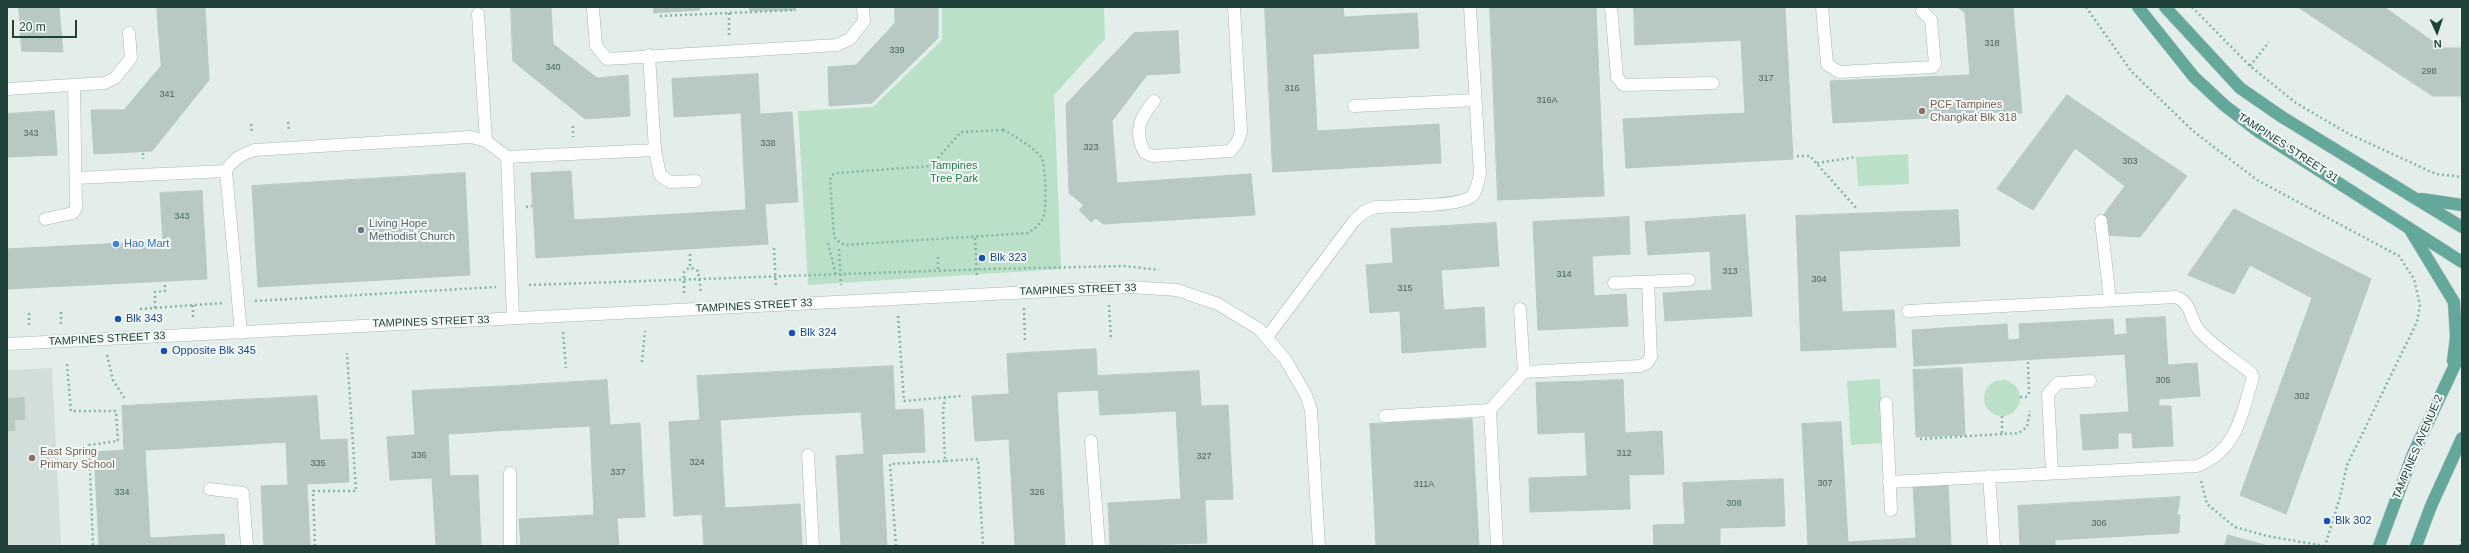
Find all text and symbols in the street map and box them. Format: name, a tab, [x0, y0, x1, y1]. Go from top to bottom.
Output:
scale bar	[14, 12, 79, 38]
north arrow	[2417, 12, 2457, 52]
text: 20 m	[19, 20, 46, 34]
text: N	[2433, 38, 2442, 50]
house number: 318	[1984, 39, 2000, 49]
house number: 339	[889, 46, 905, 56]
house number: 340	[545, 63, 561, 73]
house number: 298	[2421, 67, 2437, 77]
house number: 317	[1758, 74, 1774, 84]
house number: 316	[1284, 84, 1300, 94]
house number: 341	[159, 90, 175, 100]
house number: 316A	[1536, 96, 1558, 106]
place label: PCF Tampines Changkat Blk 318	[1930, 98, 2017, 124]
marker: PCF Tampines Changkat Blk 318	[1917, 106, 1927, 116]
street label: TAMPINES STREET 31	[2235, 111, 2341, 185]
house number: 343	[23, 129, 39, 139]
house number: 338	[760, 139, 776, 149]
house number: 323	[1083, 143, 1099, 153]
house number: 303	[2122, 157, 2138, 167]
park label: Tampines Tree Park	[930, 159, 978, 185]
house number: 343	[174, 212, 190, 222]
place label: Living Hope Methodist Church	[369, 217, 455, 243]
marker: Living Hope Methodist Church	[356, 225, 366, 235]
place label: Hao Mart	[124, 237, 169, 251]
marker: Hao Mart	[111, 239, 121, 249]
place label: Blk 323	[990, 251, 1027, 265]
marker: Blk 323	[977, 253, 987, 263]
house number: 313	[1722, 267, 1738, 277]
house number: 314	[1556, 270, 1572, 280]
house number: 304	[1811, 275, 1827, 285]
street label: TAMPINES STREET 33	[1019, 281, 1137, 299]
house number: 315	[1397, 284, 1413, 294]
street label: TAMPINES STREET 33	[695, 296, 813, 316]
place label: Blk 343	[126, 312, 163, 326]
street label: TAMPINES STREET 33	[372, 313, 490, 331]
marker: Blk 343	[113, 314, 123, 324]
place label: Blk 324	[800, 326, 837, 340]
marker: Blk 324	[787, 328, 797, 338]
street label: TAMPINES STREET 33	[48, 329, 166, 349]
place label: Opposite Blk 345	[172, 344, 256, 358]
marker: Opposite Blk 345	[159, 346, 169, 356]
house number: 305	[2155, 376, 2171, 386]
house number: 302	[2294, 392, 2310, 402]
street label: TAMPINES AVENUE 2	[2390, 393, 2446, 501]
place label: East Spring Primary School	[40, 445, 115, 471]
house number: 312	[1616, 449, 1632, 459]
house number: 336	[411, 451, 427, 461]
house number: 327	[1196, 452, 1212, 462]
marker: East Spring Primary School	[27, 453, 37, 463]
house number: 324	[689, 458, 705, 468]
house number: 335	[310, 459, 326, 469]
house number: 337	[610, 468, 626, 478]
house number: 307	[1817, 479, 1833, 489]
house number: 311A	[1414, 480, 1434, 490]
house number: 334	[114, 488, 130, 498]
house number: 326	[1029, 488, 1045, 498]
house number: 308	[1726, 499, 1742, 509]
place label: Blk 302	[2335, 514, 2372, 528]
marker: Blk 302	[2322, 516, 2332, 526]
house number: 306	[2091, 519, 2107, 529]

